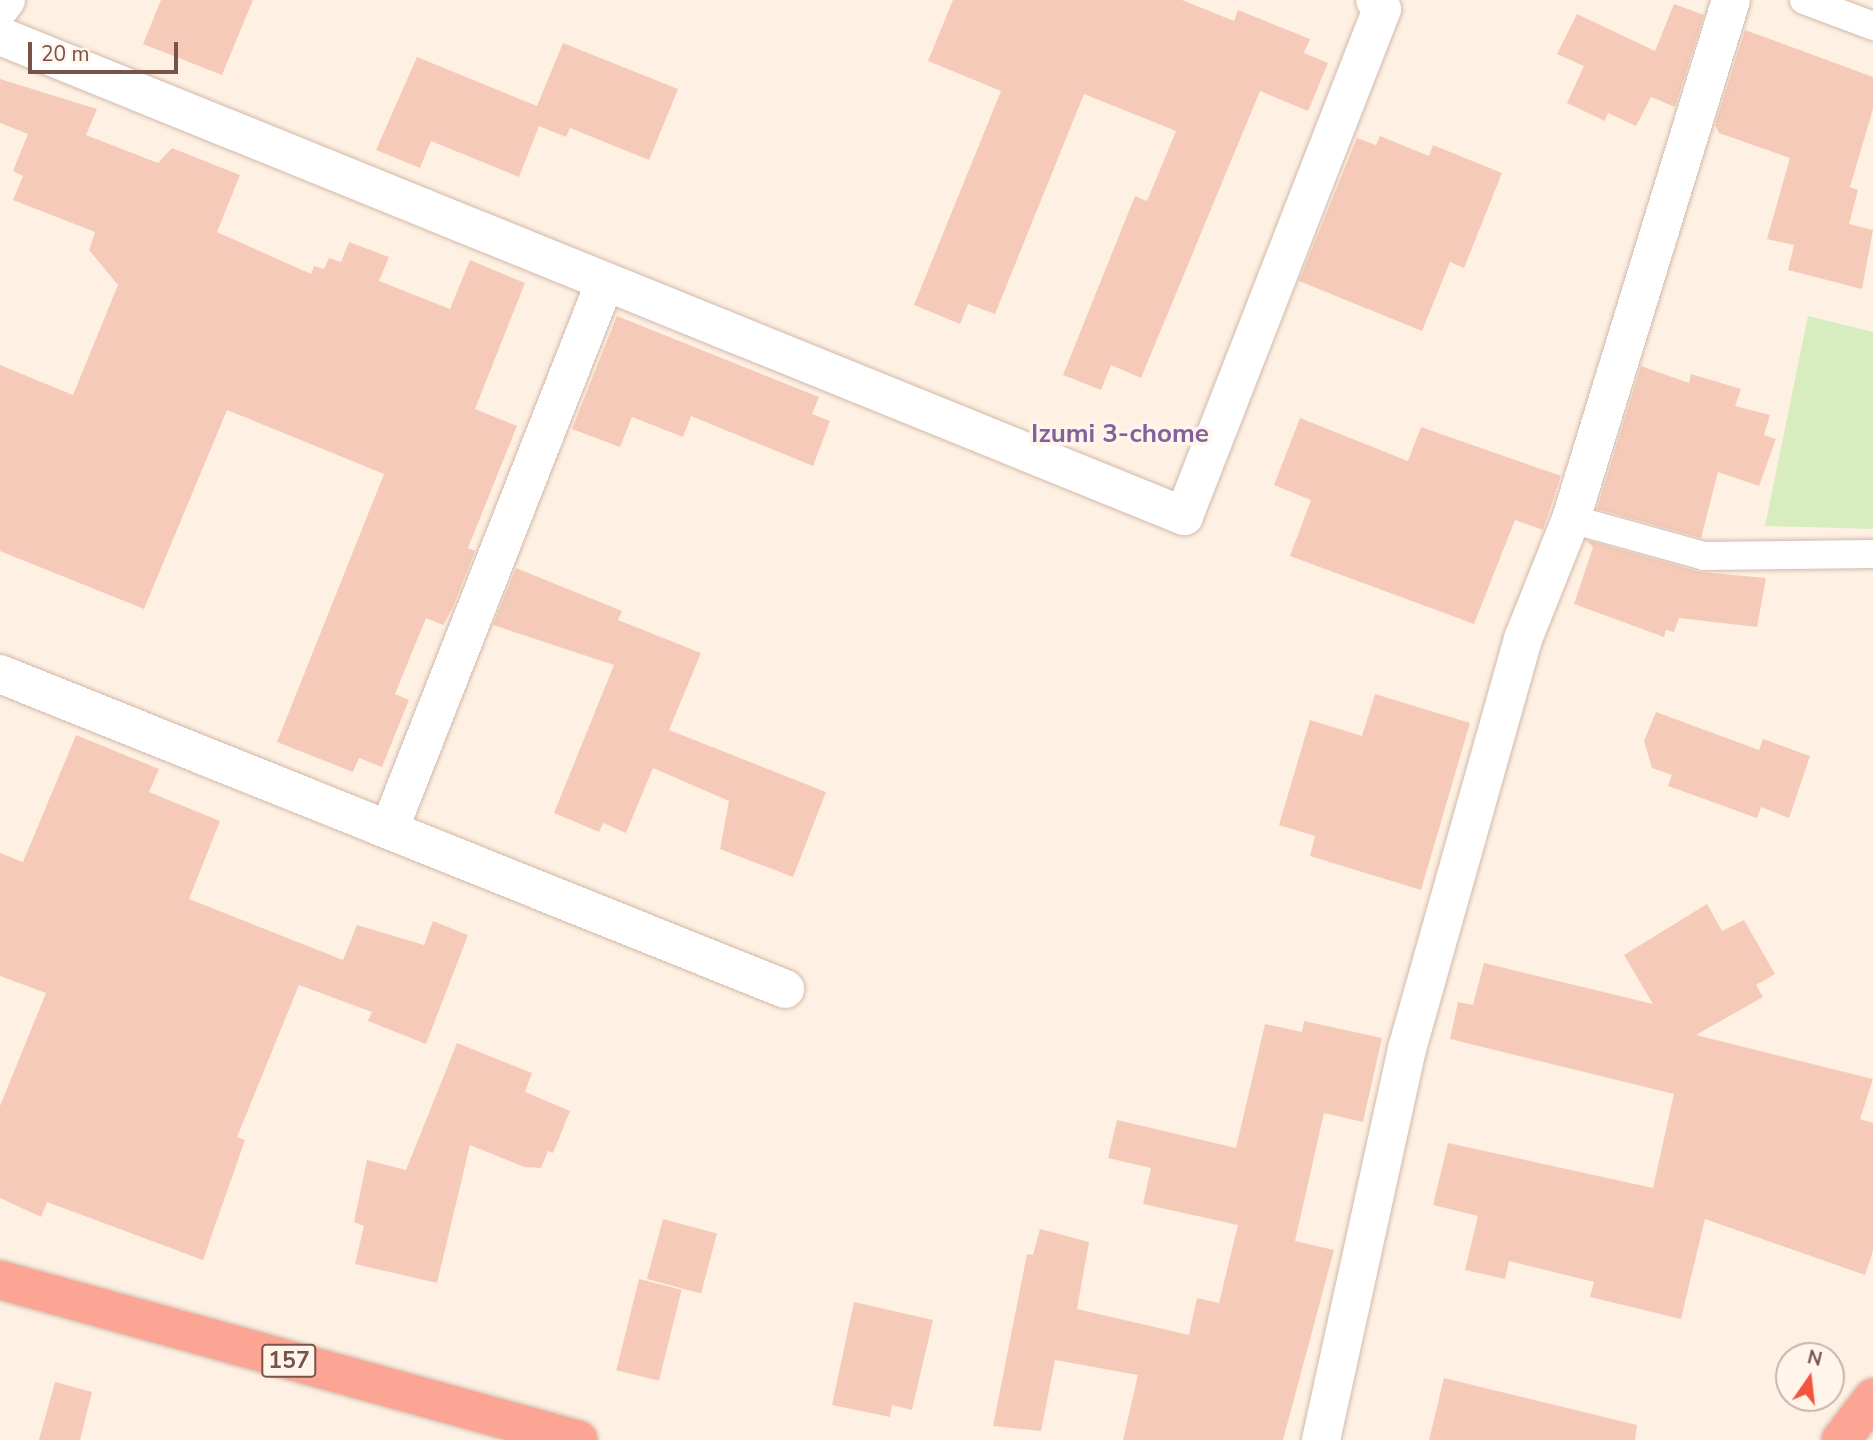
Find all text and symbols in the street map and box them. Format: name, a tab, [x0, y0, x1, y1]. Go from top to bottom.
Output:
scale bar	[32, 28, 182, 72]
text: 20 m	[41, 40, 90, 68]
district label: Izumi 3-chome	[1031, 418, 1209, 450]
road number: 157	[261, 1342, 317, 1380]
north arrow	[1775, 1342, 1845, 1412]
text: N	[1805, 1344, 1825, 1373]

